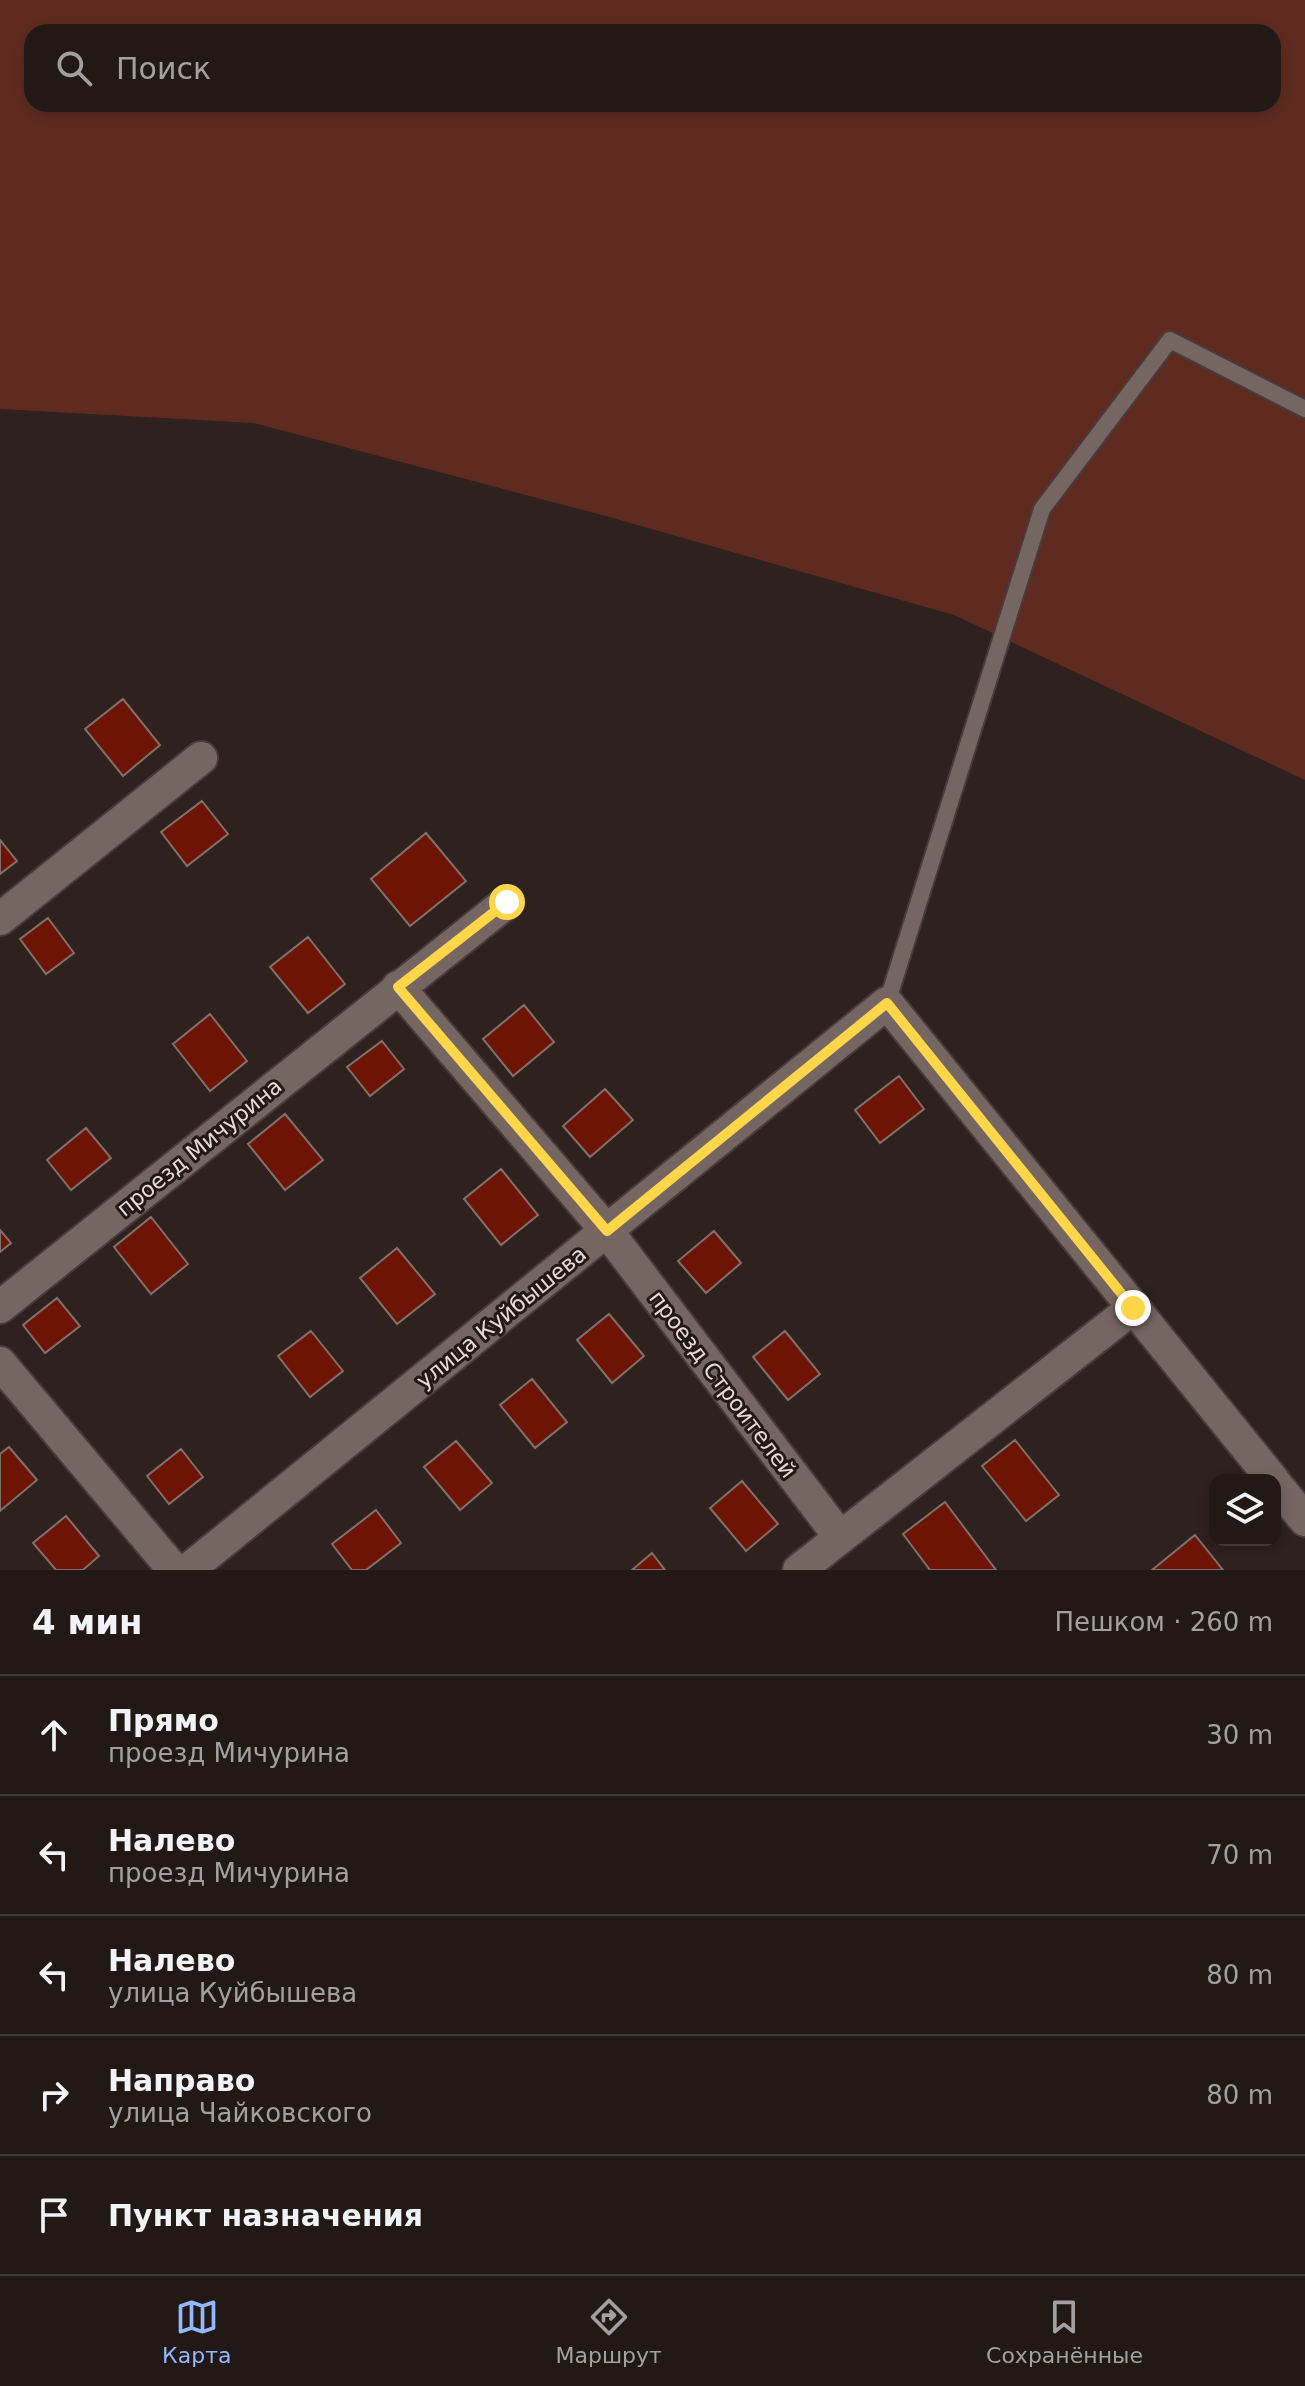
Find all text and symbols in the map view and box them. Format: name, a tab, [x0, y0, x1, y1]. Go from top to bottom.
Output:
search box	[24, 24, 1281, 112]
icon: search	[52, 46, 96, 90]
text: Поиск	[116, 51, 211, 86]
route start	[489, 884, 525, 920]
street label: проезд Мичурина	[112, 1073, 287, 1222]
street label: улица Куйбышева	[412, 1241, 591, 1393]
street label: проезд Строителей	[644, 1286, 801, 1483]
route end	[1115, 1290, 1151, 1326]
map controls	[1209, 1474, 1281, 1546]
button: layers	[1209, 1474, 1281, 1546]
text: 4 мин	[32, 1602, 143, 1642]
text: Пешком · 260 m	[1054, 1607, 1273, 1637]
text: Прямо	[108, 1703, 219, 1738]
icon: ahead	[32, 1713, 76, 1757]
text: 30 m	[1206, 1720, 1273, 1750]
text: проезд Мичурина	[108, 1738, 350, 1768]
text: Налево	[108, 1823, 235, 1858]
icon: left	[32, 1833, 76, 1877]
text: 70 m	[1206, 1840, 1273, 1870]
text: проезд Мичурина	[108, 1858, 350, 1888]
text: Налево	[108, 1943, 235, 1978]
icon: left	[32, 1953, 76, 1997]
text: 80 m	[1206, 1960, 1273, 1990]
text: улица Куйбышева	[108, 1978, 357, 2008]
text: Направо	[108, 2063, 255, 2098]
icon: right	[32, 2073, 76, 2117]
text: 80 m	[1206, 2080, 1273, 2110]
text: улица Чайковского	[108, 2098, 372, 2128]
icon: arrive	[32, 2193, 76, 2237]
text: Пункт назначения	[108, 2198, 423, 2233]
tab: Карта	[162, 2295, 231, 2368]
tab: Маршрут	[556, 2295, 662, 2368]
tab: Сохранённые	[986, 2295, 1143, 2368]

